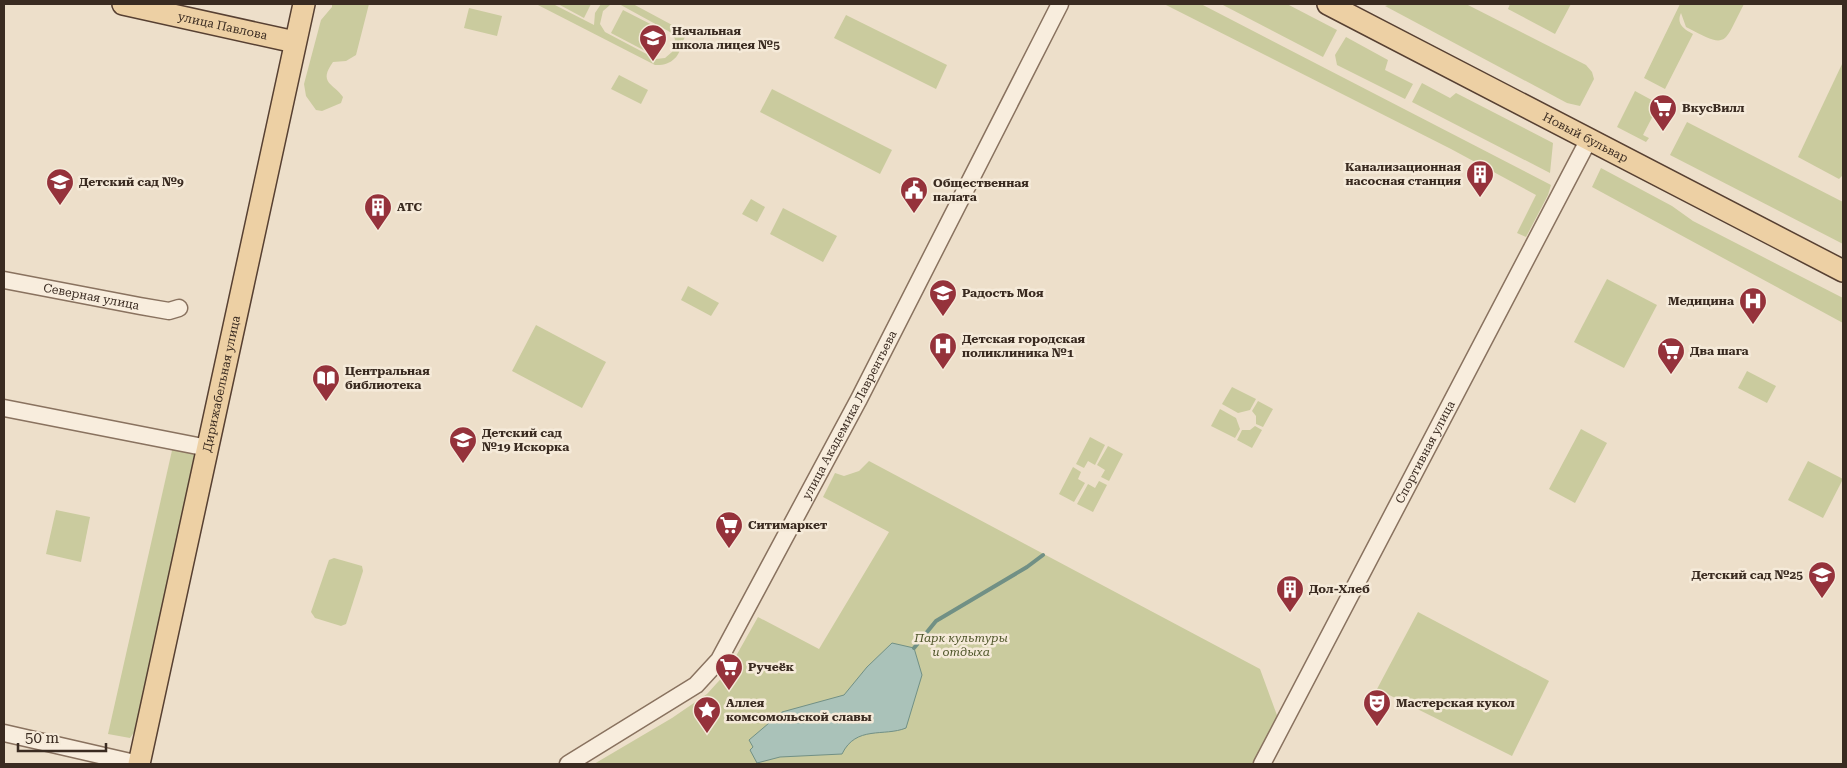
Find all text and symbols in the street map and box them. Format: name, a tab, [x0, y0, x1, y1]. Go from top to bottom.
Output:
street label: улица Павлова	[177, 9, 269, 43]
school or university icon: Начальная школа лицея №5	[638, 23, 668, 62]
place label: Начальная школа лицея №5	[672, 24, 780, 52]
supermarket icon: ВкусВилл	[1648, 93, 1678, 132]
place label: ВкусВилл	[1682, 101, 1745, 115]
street label: Новый бульвар	[1540, 110, 1631, 165]
building icon: Канализационная насосная станция	[1465, 159, 1495, 198]
place label: Канализационная насосная станция	[1345, 160, 1461, 188]
school or university icon: Детский сад №9	[45, 167, 75, 206]
place label: Детский сад №9	[79, 175, 184, 189]
public building icon: Общественная палата	[899, 175, 929, 214]
place label: Общественная палата	[933, 176, 1029, 204]
building icon: АТС	[363, 192, 393, 231]
place label: АТС	[397, 200, 423, 214]
school or university icon: Радость Моя	[928, 278, 958, 317]
street label: Северная улица	[42, 281, 141, 313]
place label: Радость Моя	[962, 286, 1044, 300]
hospital icon: Медицина	[1738, 286, 1768, 325]
place label: Медицина	[1668, 294, 1734, 308]
street label: Дирижабельная улица	[200, 314, 243, 453]
street label: улица Академика Лаврентьева	[799, 328, 900, 502]
hospital icon: Детская городская поликлиника №1	[928, 331, 958, 370]
place label: Детская городская поликлиника №1	[962, 332, 1085, 360]
supermarket icon: Два шага	[1656, 336, 1686, 375]
place label: Два шага	[1690, 344, 1749, 358]
library icon: Центральная библиотека	[311, 363, 341, 402]
place label: Центральная библиотека	[345, 364, 430, 392]
street label: Спортивная улица	[1393, 398, 1458, 506]
school or university icon: Детский сад №19 Искорка	[448, 425, 478, 464]
place label: Детский сад №19 Искорка	[482, 426, 569, 454]
supermarket icon: Ситимаркет	[714, 510, 744, 549]
place label: Ситимаркет	[748, 518, 827, 532]
school or university icon: Детский сад №25	[1807, 560, 1837, 599]
place label: Детский сад №25	[1691, 568, 1803, 582]
building icon: Дол-Хлеб	[1275, 574, 1305, 613]
place label: Дол-Хлеб	[1309, 582, 1370, 596]
park label: Парк культуры и отдыха	[913, 631, 1008, 659]
supermarket icon: Ручеёк	[714, 652, 744, 691]
place label: Ручеёк	[748, 660, 795, 674]
theatre icon: Мастерская кукол	[1362, 688, 1392, 727]
place icon: Аллея комсомольской славы	[692, 695, 722, 734]
place label: Аллея комсомольской славы	[726, 696, 872, 724]
place label: Мастерская кукол	[1396, 696, 1515, 710]
scale bar	[18, 720, 105, 752]
text: 50 m	[25, 729, 60, 747]

